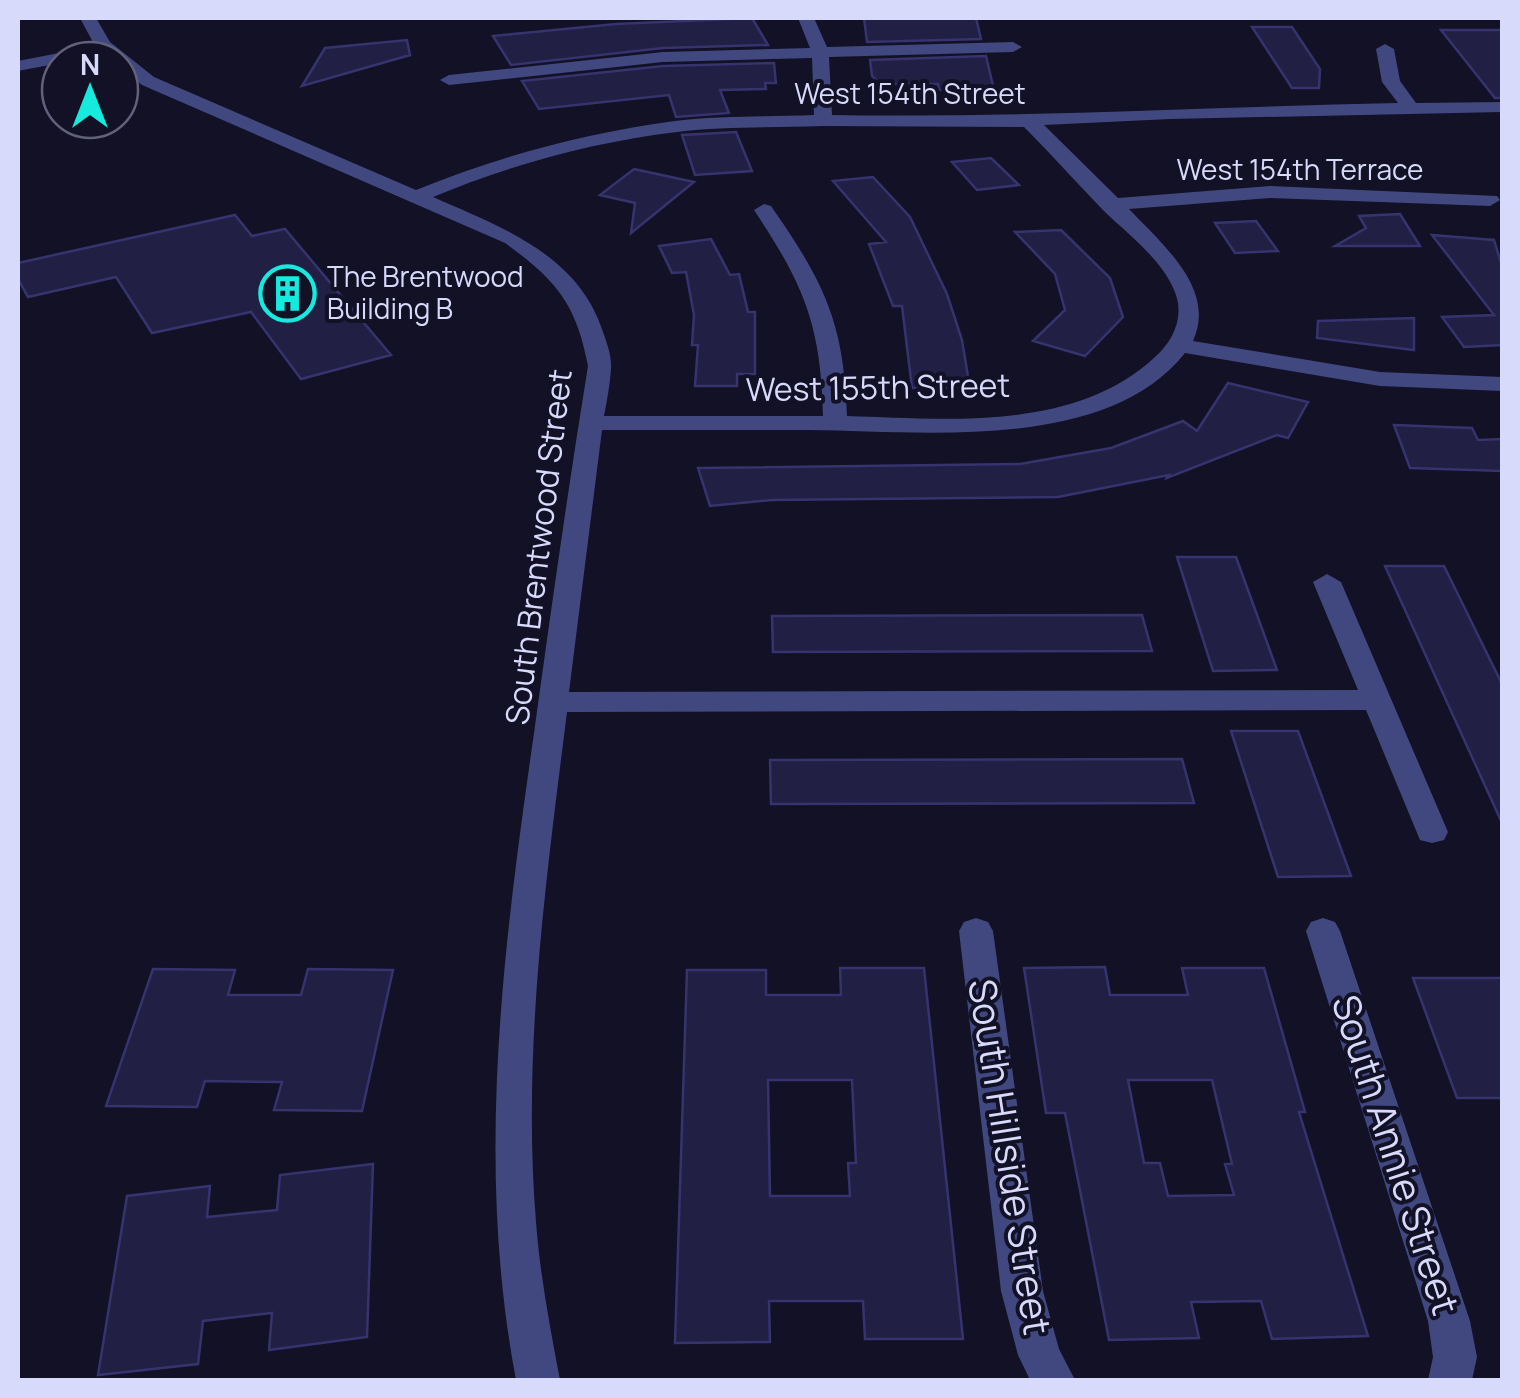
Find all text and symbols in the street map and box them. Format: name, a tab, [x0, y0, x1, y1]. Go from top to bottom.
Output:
north arrow	[40, 40, 140, 140]
text: N	[80, 45, 100, 83]
street label: West 154th Street	[794, 74, 1026, 112]
street label: West 154th Terrace	[1177, 150, 1423, 188]
place label: The Brentwood Building B	[327, 257, 524, 327]
building icon: The Brentwood Building B	[258, 263, 318, 323]
street label: West 155th Street	[745, 363, 1011, 411]
street label: South Brentwood Street	[494, 367, 582, 727]
street label: South Hillside Street	[957, 975, 1065, 1338]
street label: South Annie Street	[1321, 988, 1473, 1321]

